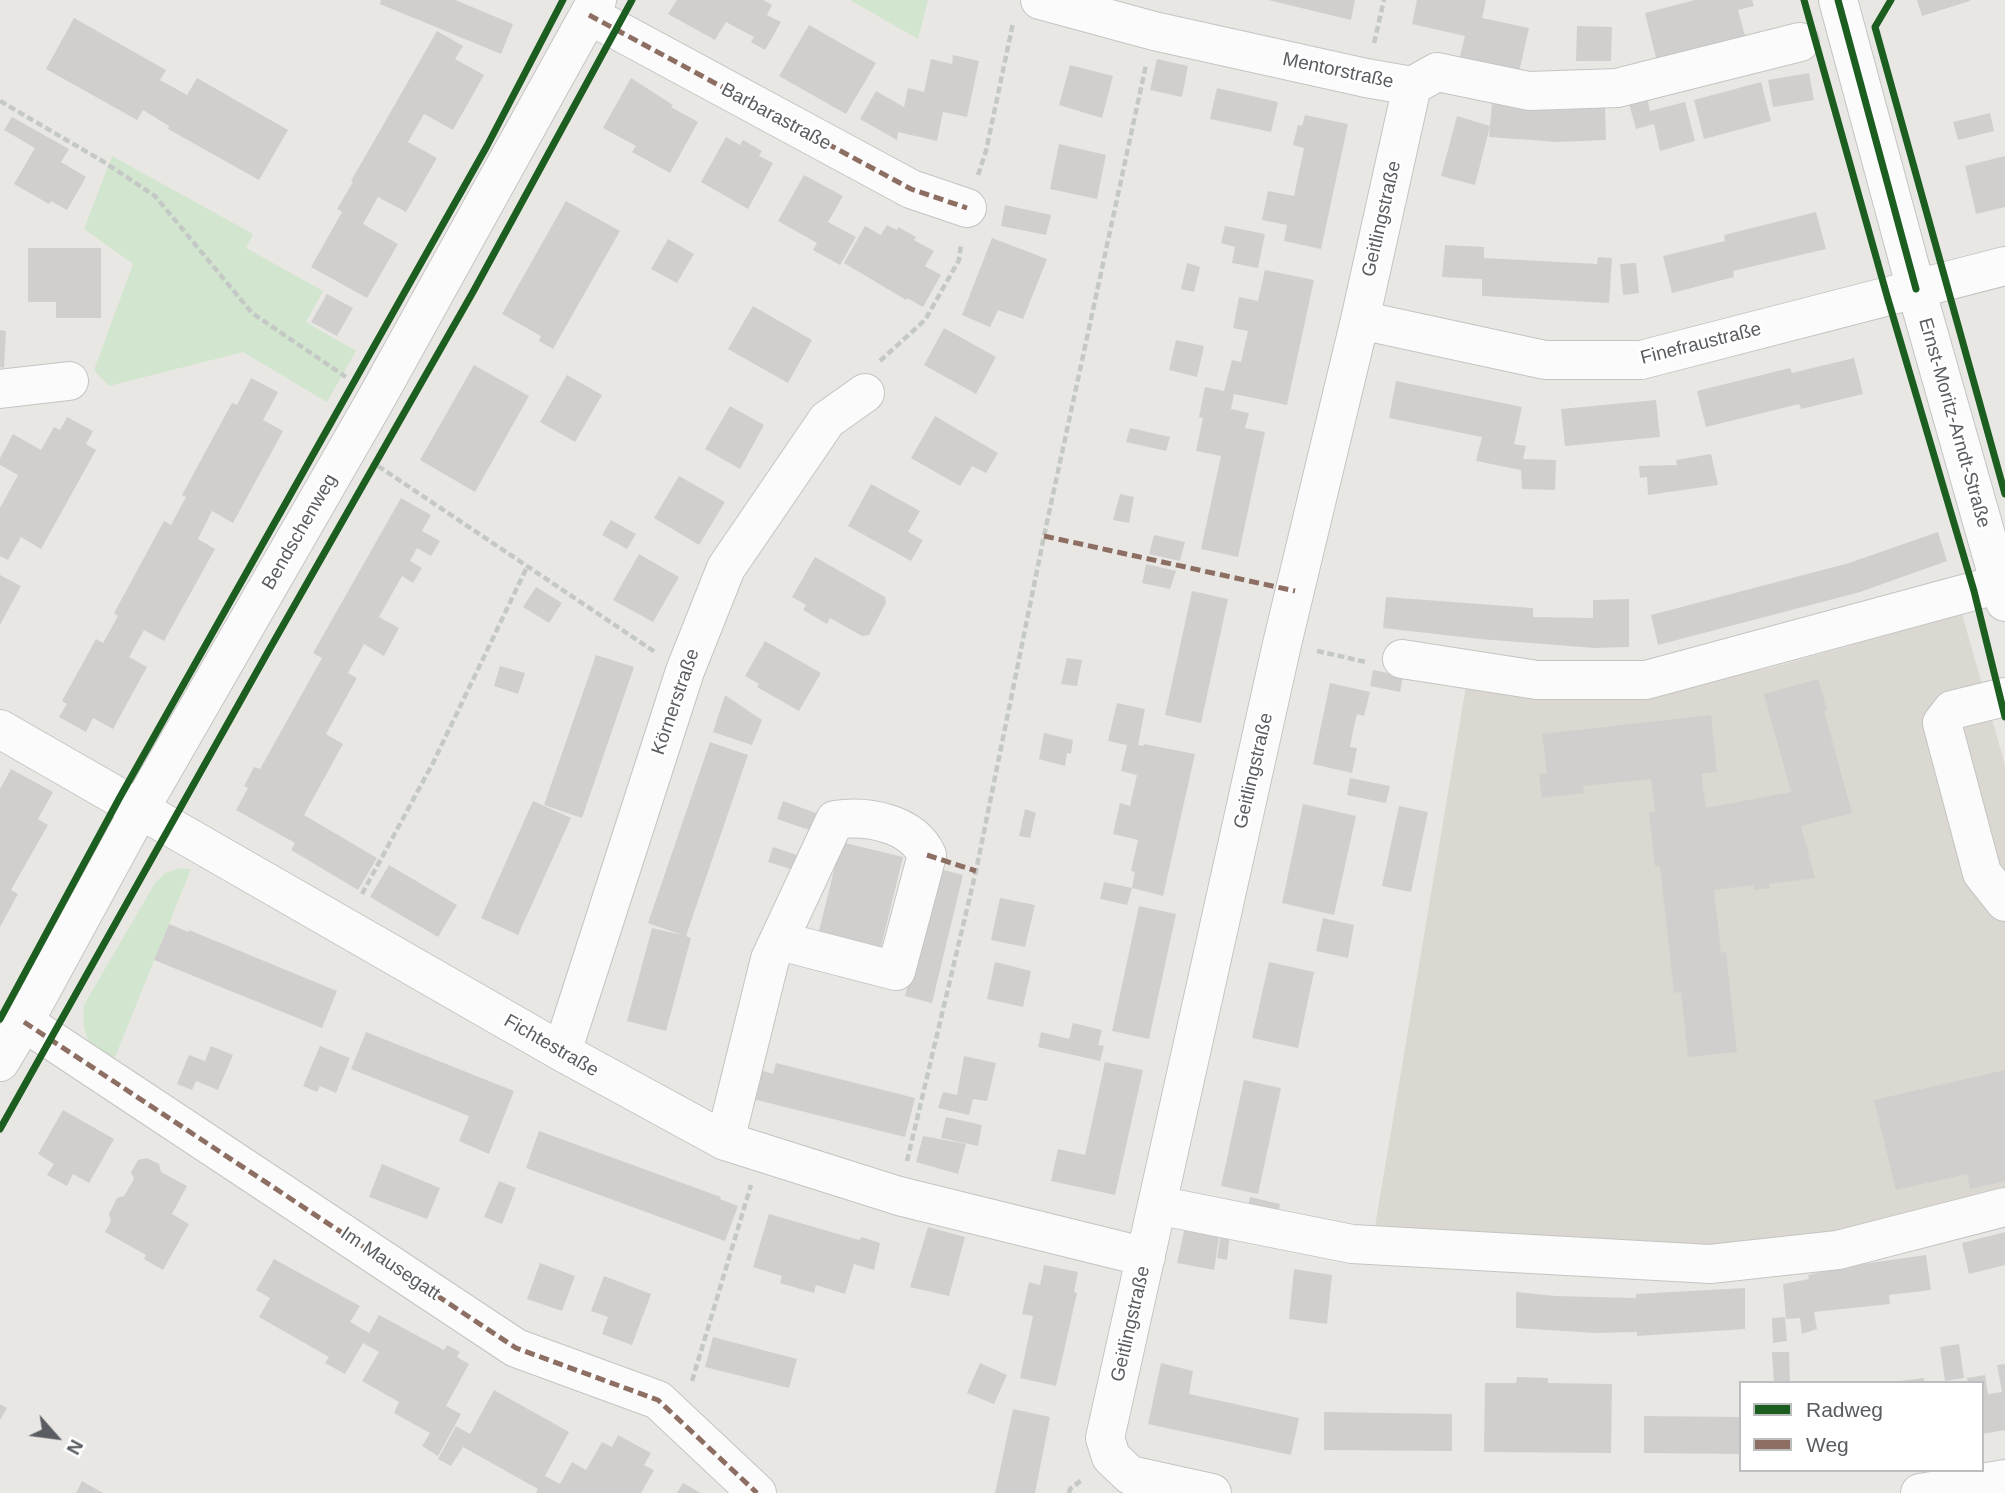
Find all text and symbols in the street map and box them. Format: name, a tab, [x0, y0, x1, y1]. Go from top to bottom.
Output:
street label: Mentorstraße	[1280, 48, 1396, 94]
street label: Barbarastraße	[717, 78, 835, 156]
street label: Geitlingstraße	[1358, 159, 1406, 279]
street label: Ernst-Moritz-Arndt-Straße	[1913, 315, 1995, 531]
street label: Finefraustraße	[1638, 318, 1764, 370]
street label: Bendschenweg	[258, 470, 342, 594]
street label: Körnerstraße	[647, 646, 705, 758]
street label: Geitlingstraße	[1230, 711, 1278, 831]
street label: Fichtestraße	[500, 1010, 602, 1082]
street label: Im Mausegatt	[336, 1222, 444, 1306]
street label: Geitlingstraße	[1107, 1264, 1155, 1384]
legend	[1739, 1381, 1984, 1472]
text: Radweg	[1806, 1398, 1883, 1421]
north arrow	[21, 1402, 91, 1472]
text: Weg	[1806, 1433, 1849, 1456]
text: N	[62, 1436, 87, 1458]

